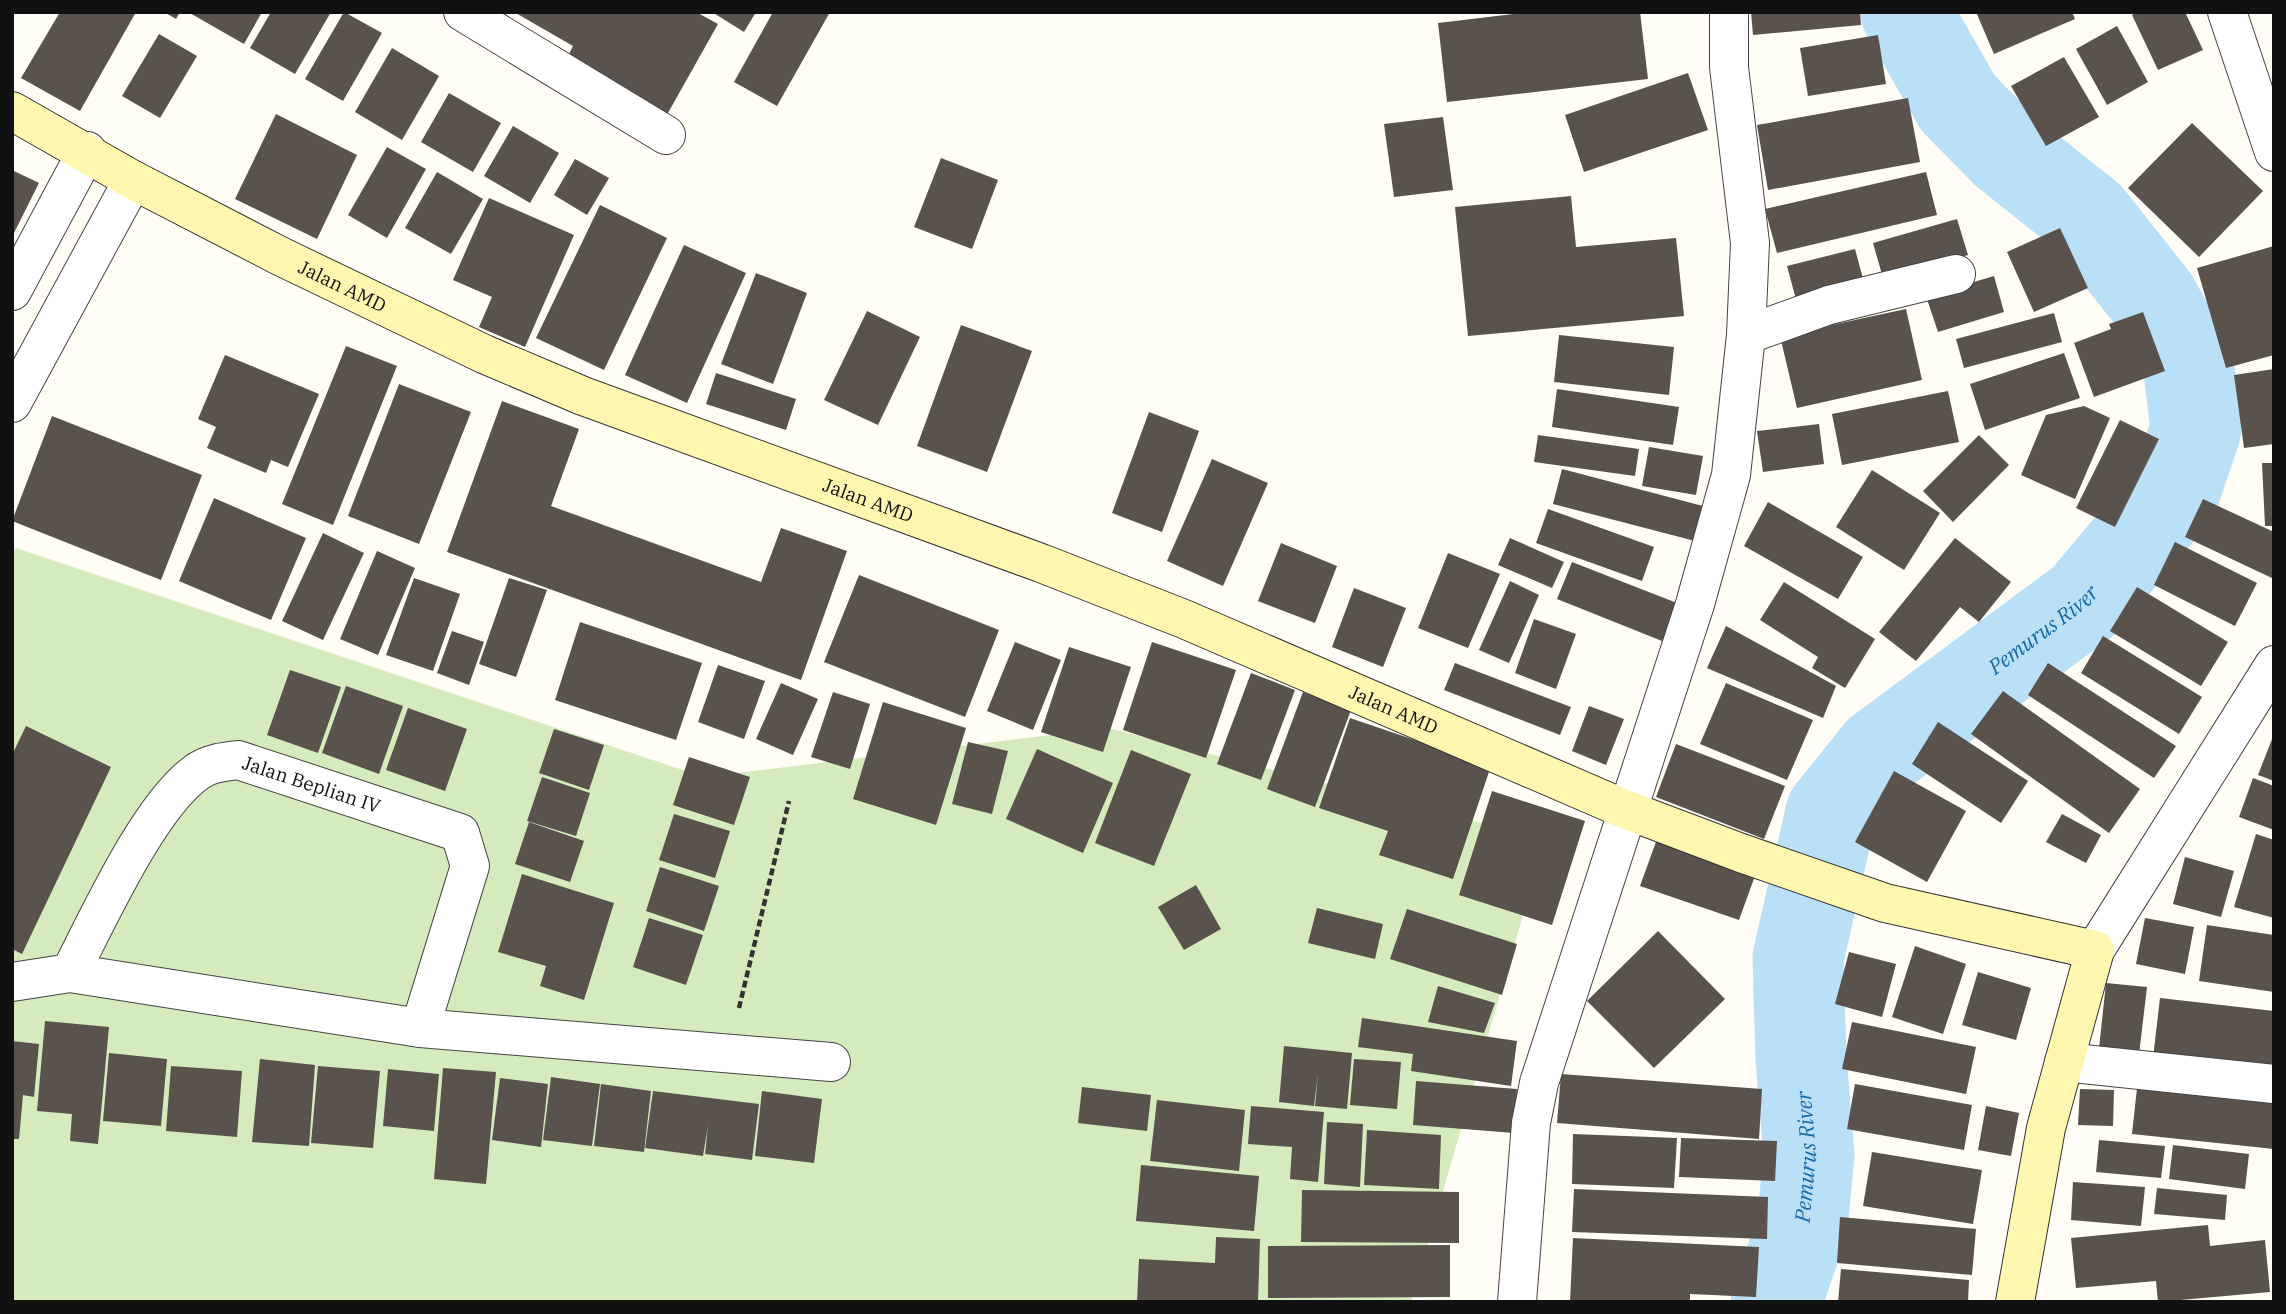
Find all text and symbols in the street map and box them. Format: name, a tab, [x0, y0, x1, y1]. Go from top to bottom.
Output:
street label: Jalan AMD	[295, 255, 390, 317]
street label: Jalan AMD	[819, 472, 917, 527]
water label: Pemurus River	[1981, 578, 2105, 681]
street label: Jalan AMD	[1345, 680, 1442, 739]
street label: Jalan Beplian IV	[239, 750, 384, 818]
water label: Pemurus River	[1787, 1089, 1822, 1225]

